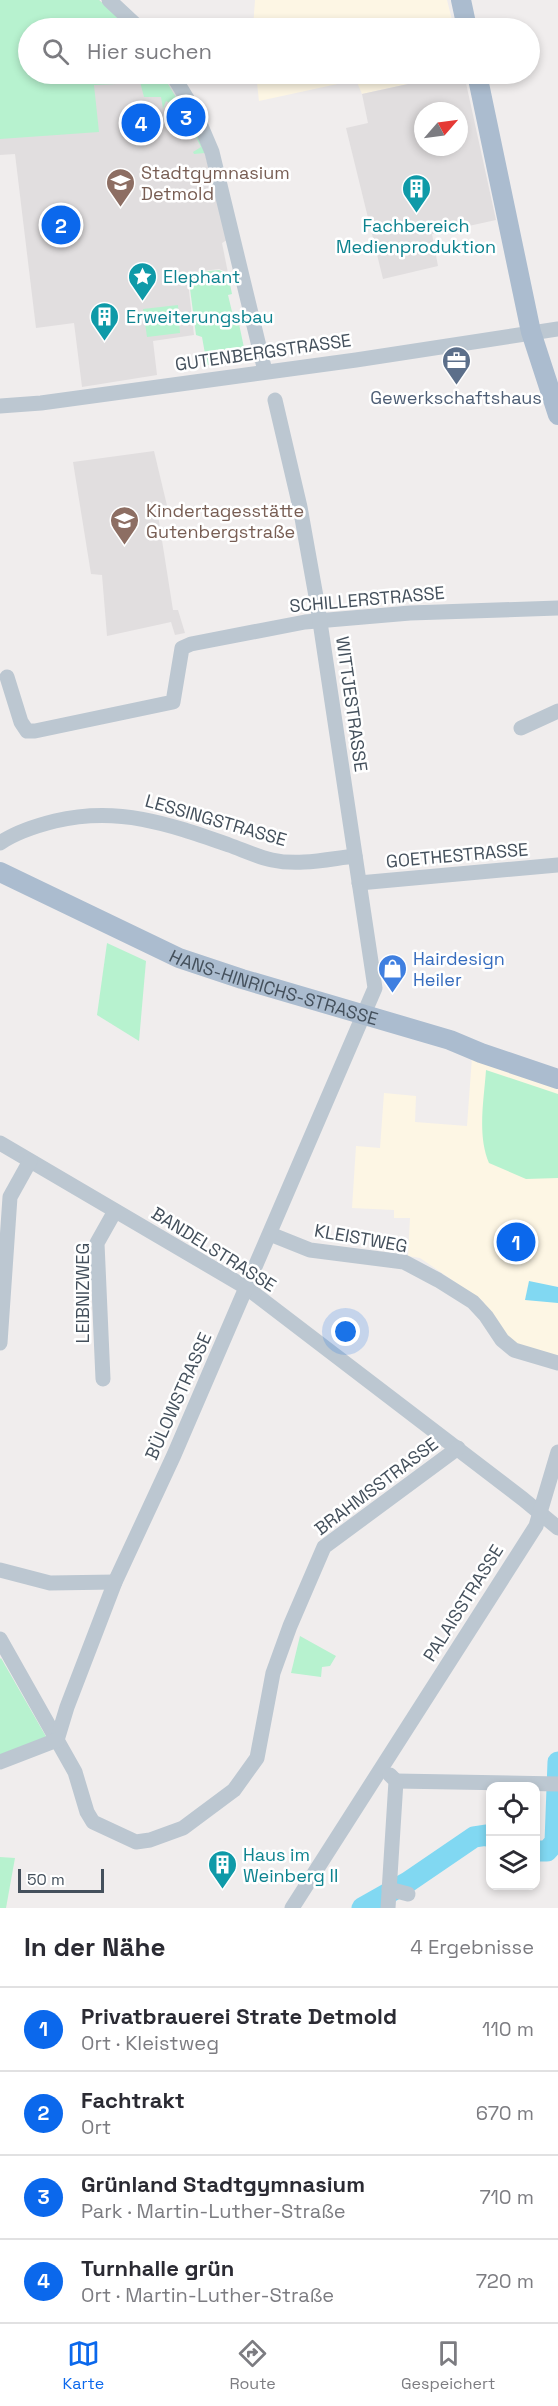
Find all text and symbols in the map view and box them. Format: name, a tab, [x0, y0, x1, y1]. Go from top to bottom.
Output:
search box	[18, 18, 540, 84]
icon: search	[39, 35, 72, 68]
text: Hier suchen	[87, 37, 212, 65]
pin: 3	[166, 94, 206, 140]
pin: 4	[122, 100, 160, 146]
north arrow	[414, 102, 468, 156]
place label: Stadtgymnasium Detmold	[141, 161, 290, 205]
school or university icon: Stadtgymnasium Detmold	[104, 166, 136, 208]
building icon: Fachbereich Medienproduktion	[400, 172, 432, 214]
pin: 2	[42, 202, 80, 248]
place label: Fachbereich Medienproduktion	[336, 214, 496, 258]
place icon: Elephant	[126, 260, 158, 302]
place label: Elephant	[163, 265, 240, 288]
building icon: Erweiterungsbau	[89, 300, 121, 342]
place label: Erweiterungsbau	[126, 305, 273, 328]
street label: GUTENBERGSTRASSE	[173, 328, 353, 376]
office icon: Gewerkschaftshaus	[440, 344, 472, 386]
place label: Gewerkschaftshaus	[370, 386, 542, 409]
place label: Kindertagesstätte Gutenbergstraße	[146, 499, 304, 543]
school or university icon: Kindertagesstätte Gutenbergstraße	[109, 504, 141, 546]
street label: SCHILLERSTRASSE	[288, 581, 446, 617]
street label: WITTJESTRASSE	[331, 635, 373, 773]
street label: LESSINGSTRASSE	[143, 789, 289, 851]
street label: GOETHESTRASSE	[385, 837, 529, 873]
street label: HANS-HINRICHS-STRASSE	[166, 944, 381, 1030]
place label: Hairdesign Heiler	[413, 947, 505, 991]
shop icon: Hairdesign Heiler	[376, 952, 408, 994]
street label: BANDELSTRASSE	[147, 1201, 281, 1297]
street label: KLEISTWEG	[313, 1218, 409, 1258]
pin: 1	[496, 1220, 536, 1264]
street label: LEIBNIZWEG	[71, 1243, 94, 1343]
your location	[331, 1317, 360, 1346]
street label: BÜLOWSTRASSE	[140, 1329, 216, 1463]
street label: BRAHMSSTRASSE	[310, 1432, 442, 1540]
street label: PALAISSTRASSE	[418, 1540, 508, 1666]
map controls	[486, 1782, 540, 1890]
button: locate	[486, 1782, 540, 1836]
button: layers	[486, 1836, 540, 1890]
place label: Haus im Weinberg II	[243, 1843, 338, 1887]
building icon: Haus im Weinberg II	[206, 1848, 238, 1890]
scale bar	[18, 1866, 104, 1894]
text: 50 m	[27, 1869, 65, 1890]
text: In der Nähe	[24, 1930, 165, 1964]
text: 4 Ergebnisse	[410, 1934, 534, 1960]
text: Privatbrauerei Strate Detmold	[81, 2002, 397, 2030]
text: 1	[39, 2016, 48, 2042]
text: 110 m	[482, 2016, 534, 2042]
text: Ort · Kleistweg	[81, 2030, 219, 2056]
text: Fachtrakt	[81, 2086, 185, 2114]
text: 2	[38, 2100, 49, 2126]
text: 670 m	[476, 2100, 534, 2126]
text: Ort	[81, 2114, 111, 2140]
text: Grünland Stadtgymnasium	[81, 2170, 365, 2198]
text: 3	[37, 2184, 50, 2210]
text: 710 m	[479, 2184, 534, 2210]
text: Park · Martin-Luther-Straße	[81, 2198, 346, 2224]
text: Turnhalle grün	[81, 2254, 234, 2282]
text: 4	[37, 2268, 50, 2294]
text: 720 m	[476, 2268, 534, 2294]
text: Ort · Martin-Luther-Straße	[81, 2282, 334, 2308]
tab: Karte	[63, 2337, 104, 2394]
tab: Route	[229, 2337, 276, 2394]
tab: Gespeichert	[401, 2337, 495, 2394]

